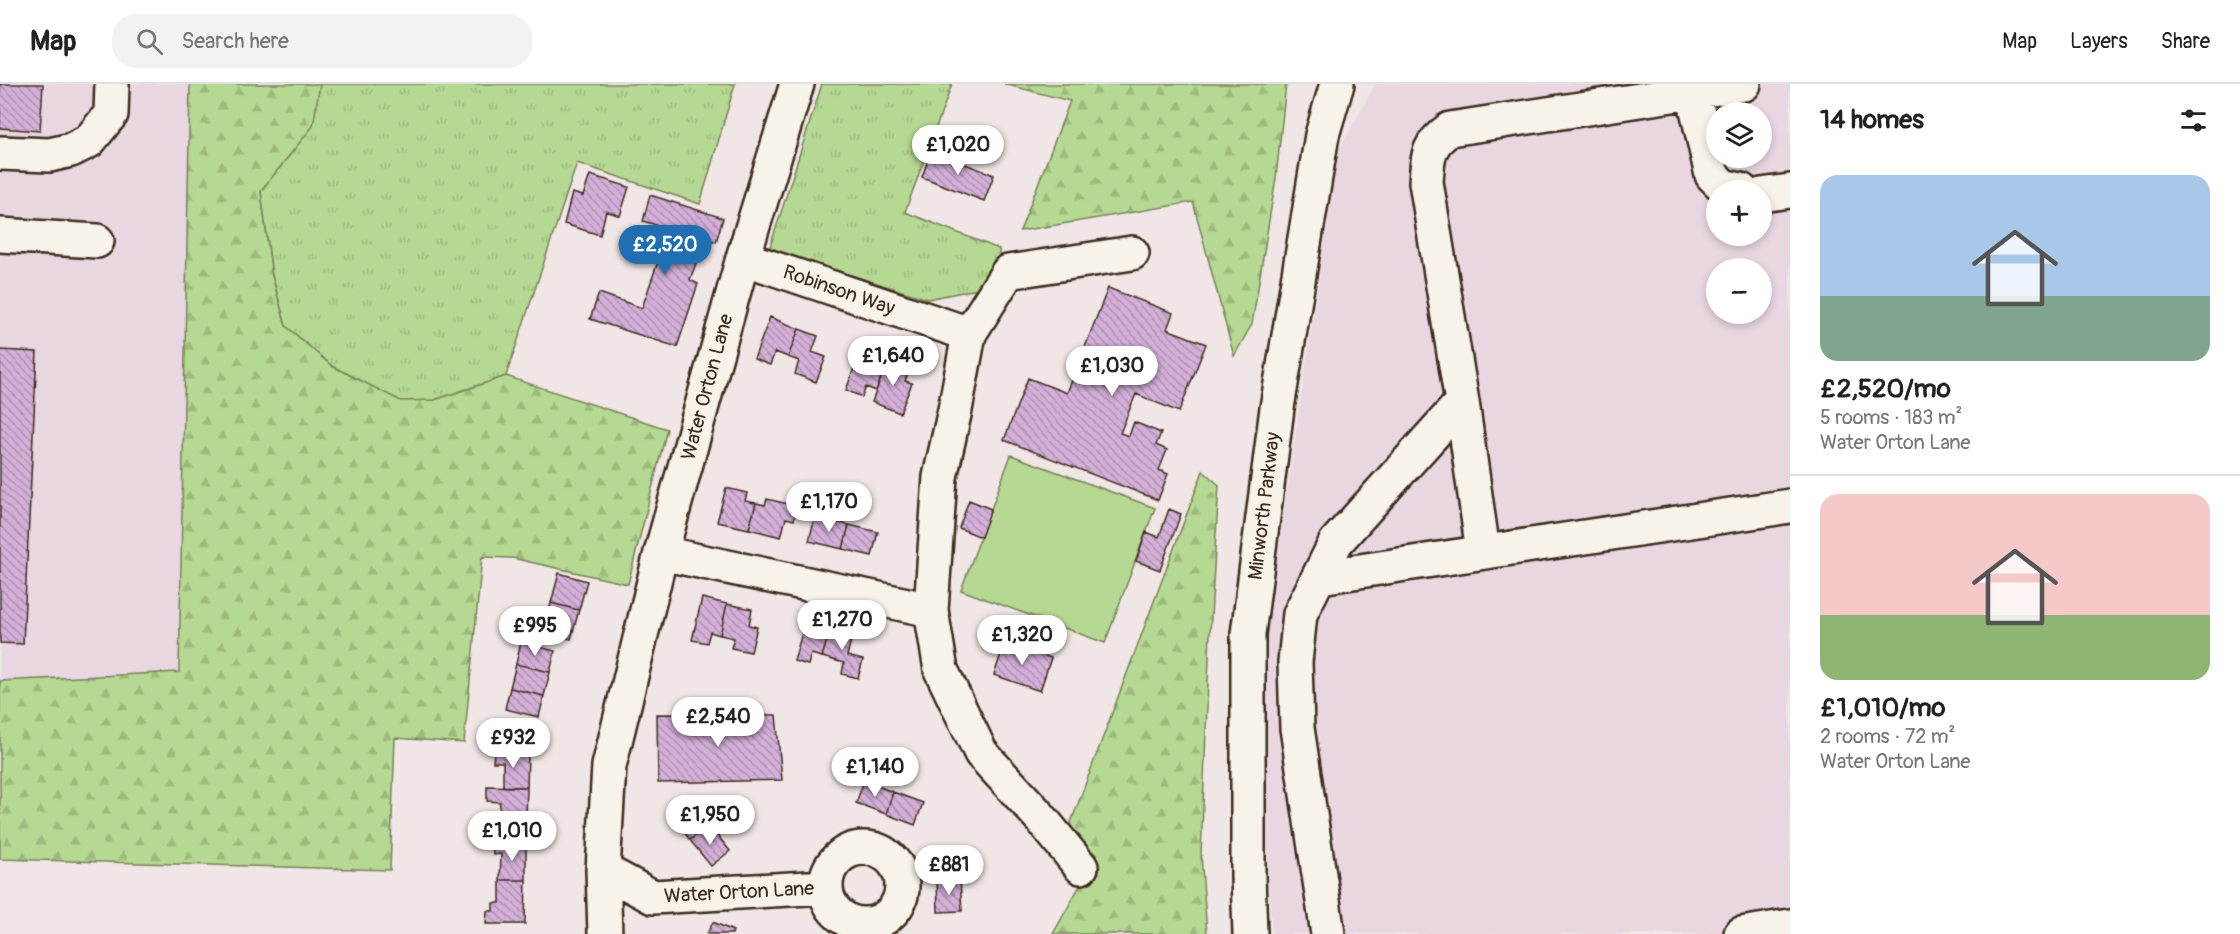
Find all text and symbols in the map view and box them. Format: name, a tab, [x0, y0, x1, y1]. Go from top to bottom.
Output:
search box	[112, 14, 532, 68]
text: Map	[30, 24, 76, 59]
icon: search	[133, 25, 166, 58]
text: Search here	[181, 27, 289, 55]
text: Map	[2002, 28, 2037, 55]
text: Layers	[2070, 28, 2128, 55]
text: Share	[2161, 28, 2210, 55]
map controls	[1706, 102, 1772, 324]
button: layers	[1706, 102, 1772, 168]
text: 14 homes	[1820, 104, 1924, 136]
icon: filters	[2177, 104, 2210, 137]
pin: £1,020	[909, 125, 1007, 176]
text: £1,020	[926, 132, 990, 157]
button: +	[1706, 180, 1772, 246]
icon: home	[1961, 214, 2069, 322]
pin: £2,520	[616, 225, 714, 276]
text: £2,520	[633, 232, 697, 257]
button: −	[1706, 258, 1772, 324]
street label: Robinson Way	[780, 259, 899, 321]
street label: Water Orton Lane	[675, 311, 739, 463]
pin: £1,640	[844, 336, 942, 387]
text: £1,640	[862, 343, 924, 368]
pin: £1,030	[1063, 346, 1161, 397]
text: £1,030	[1080, 353, 1144, 378]
text: £2,520/mo	[1820, 373, 1951, 405]
text: 5 rooms · 183 m²	[1820, 405, 1962, 430]
street label: Minworth Parkway	[1243, 430, 1286, 581]
text: Water Orton Lane	[1820, 430, 1970, 455]
pin: £1,170	[780, 482, 878, 533]
text: £1,170	[800, 489, 858, 514]
icon: home	[1961, 533, 2069, 641]
pin: £1,270	[793, 600, 891, 651]
pin: £995	[499, 606, 571, 657]
text: £1,270	[811, 607, 873, 632]
text: £995	[513, 613, 557, 638]
pin: £1,320	[973, 615, 1071, 666]
text: £1,320	[991, 622, 1053, 647]
text: £1,010/mo	[1820, 692, 1946, 724]
pin: £2,540	[669, 697, 767, 748]
text: £2,540	[685, 704, 751, 729]
pin: £932	[477, 718, 549, 769]
text: 2 rooms · 72 m²	[1820, 724, 1955, 749]
text: £932	[490, 725, 536, 750]
pin: £1,140	[826, 747, 924, 798]
text: Water Orton Lane	[1820, 749, 1970, 774]
text: £1,140	[846, 754, 904, 779]
pin: £1,950	[661, 795, 759, 846]
text: £1,950	[680, 802, 740, 827]
pin: £1,010	[463, 811, 561, 862]
text: £1,010	[482, 818, 542, 843]
pin: £881	[913, 845, 985, 896]
text: £881	[929, 852, 969, 877]
street label: Water Orton Lane	[663, 876, 815, 908]

